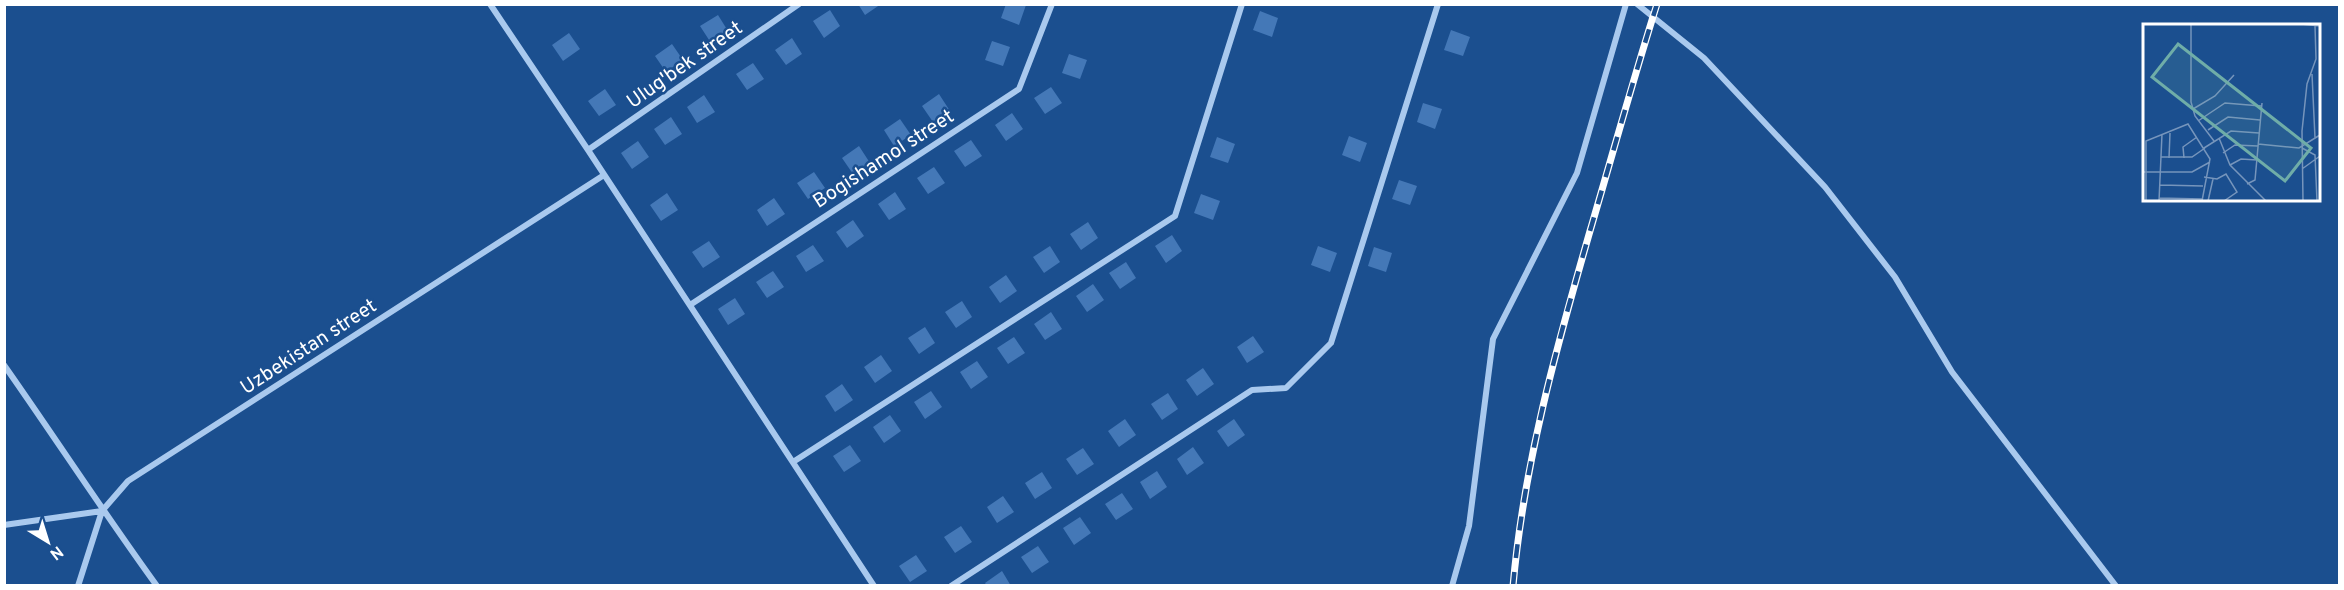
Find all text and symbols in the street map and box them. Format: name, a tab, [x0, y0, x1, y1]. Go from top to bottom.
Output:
street label: Ulug'bek street	[622, 16, 748, 115]
inset map	[2143, 24, 2320, 201]
street label: Bogishamol street	[808, 104, 960, 215]
street label: Uzbekistan street	[236, 294, 382, 402]
north arrow	[18, 512, 78, 572]
text: N	[45, 541, 67, 564]

